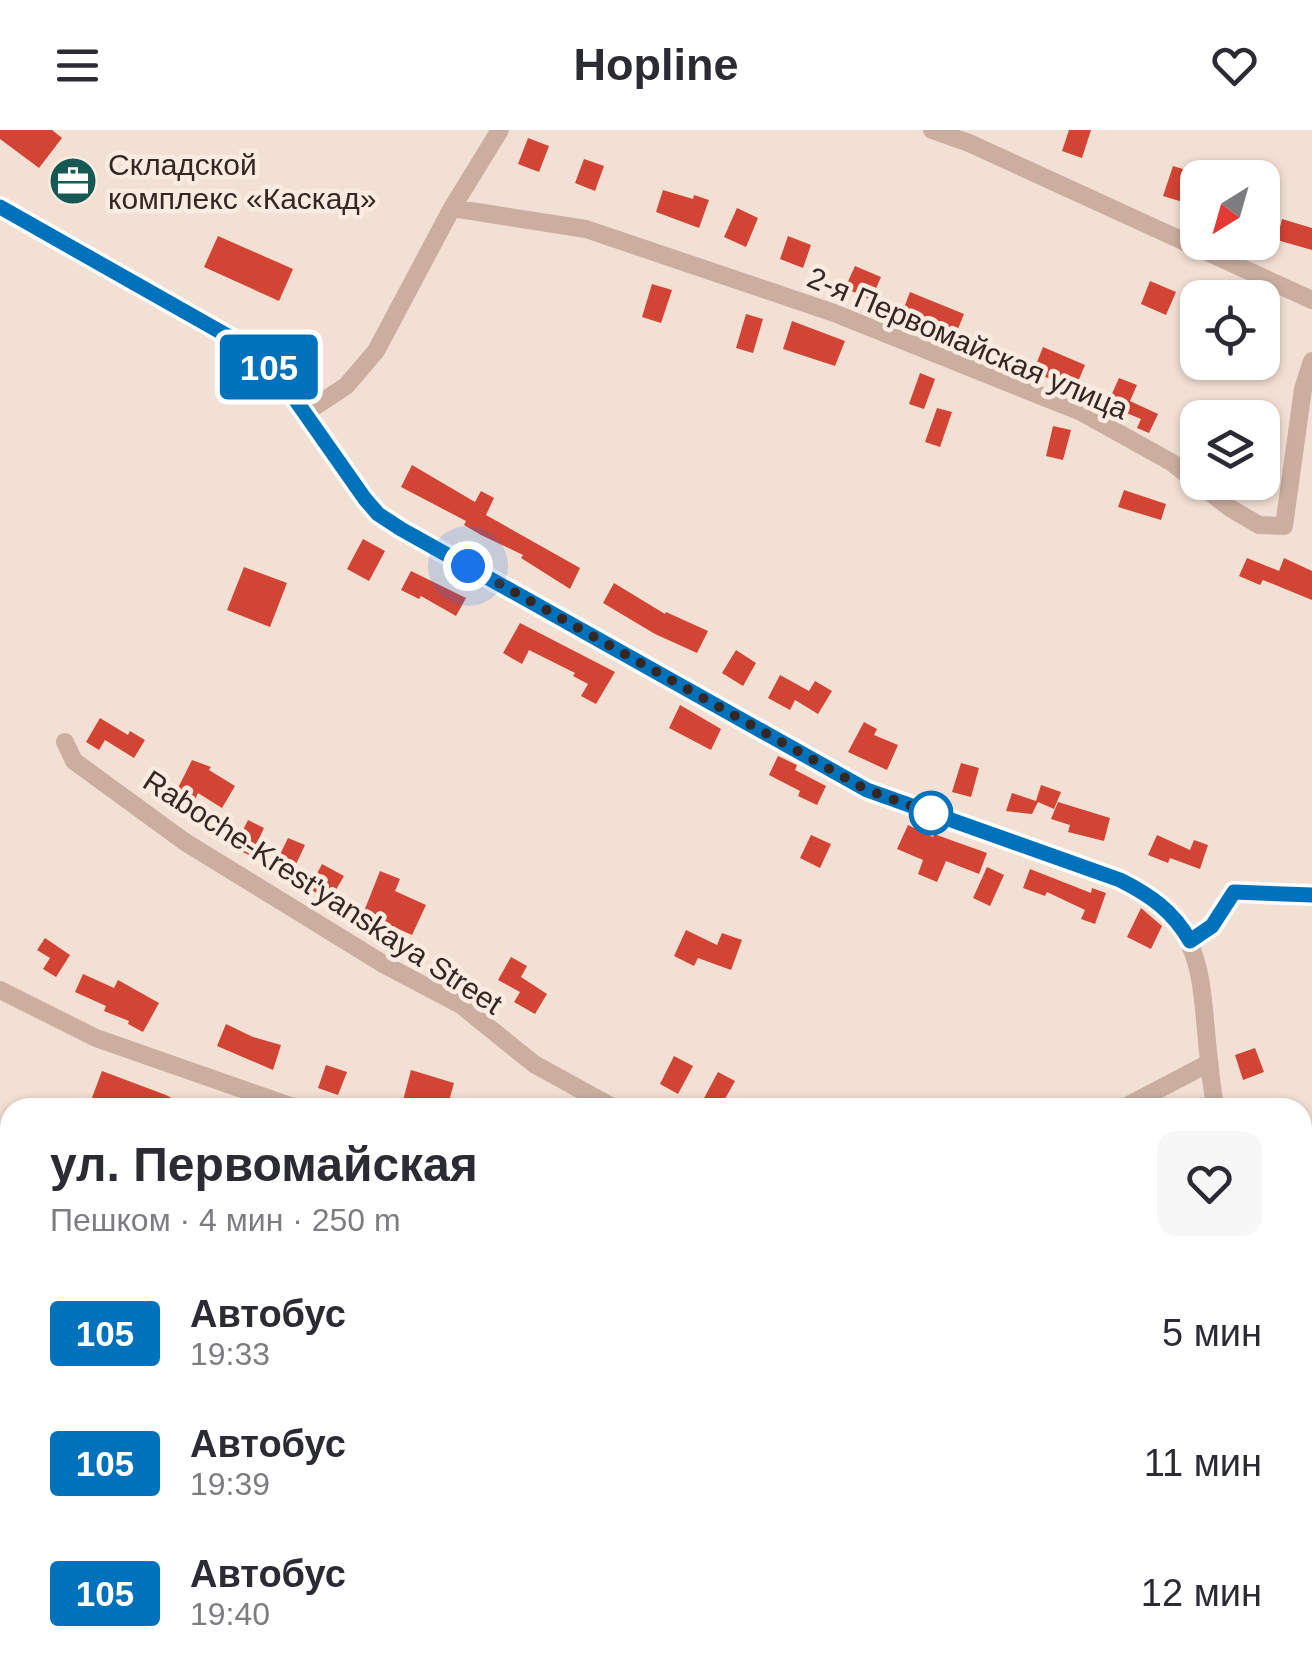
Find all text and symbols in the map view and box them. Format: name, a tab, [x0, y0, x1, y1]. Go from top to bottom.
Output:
icon: menu	[50, 38, 105, 93]
icon: heart	[1207, 38, 1262, 93]
text: Hopline	[574, 39, 739, 90]
place label: Складской комплекс «Каскад»	[108, 148, 377, 215]
office icon: Складской комплекс «Каскад»	[47, 155, 99, 207]
north arrow	[1180, 160, 1280, 260]
map controls	[1180, 160, 1280, 500]
street label: 2-я Первомайская улица	[803, 260, 1134, 426]
button: locate	[1180, 280, 1280, 380]
line badge: 105	[212, 334, 326, 400]
text: 105	[240, 348, 298, 387]
button: layers	[1180, 400, 1280, 500]
your location	[443, 541, 493, 591]
street label: Raboche-Krest'yanskaya Street	[137, 764, 509, 1021]
unlabelled marker	[910, 792, 952, 834]
button: heart	[1157, 1131, 1262, 1236]
text: ул. Первомайская	[50, 1138, 478, 1191]
text: Пешком · 4 мин · 250 m	[50, 1202, 401, 1238]
text: Автобус	[190, 1293, 346, 1335]
text: 5 мин	[1162, 1312, 1262, 1354]
text: 105	[76, 1314, 134, 1353]
text: 19:33	[190, 1336, 270, 1372]
text: Автобус	[190, 1423, 346, 1465]
text: 11 мин	[1144, 1442, 1262, 1484]
text: 105	[76, 1444, 134, 1483]
text: 19:39	[190, 1466, 270, 1502]
text: Автобус	[190, 1553, 346, 1595]
text: 12 мин	[1141, 1572, 1262, 1614]
text: 105	[76, 1574, 134, 1613]
text: 19:40	[190, 1596, 270, 1632]

